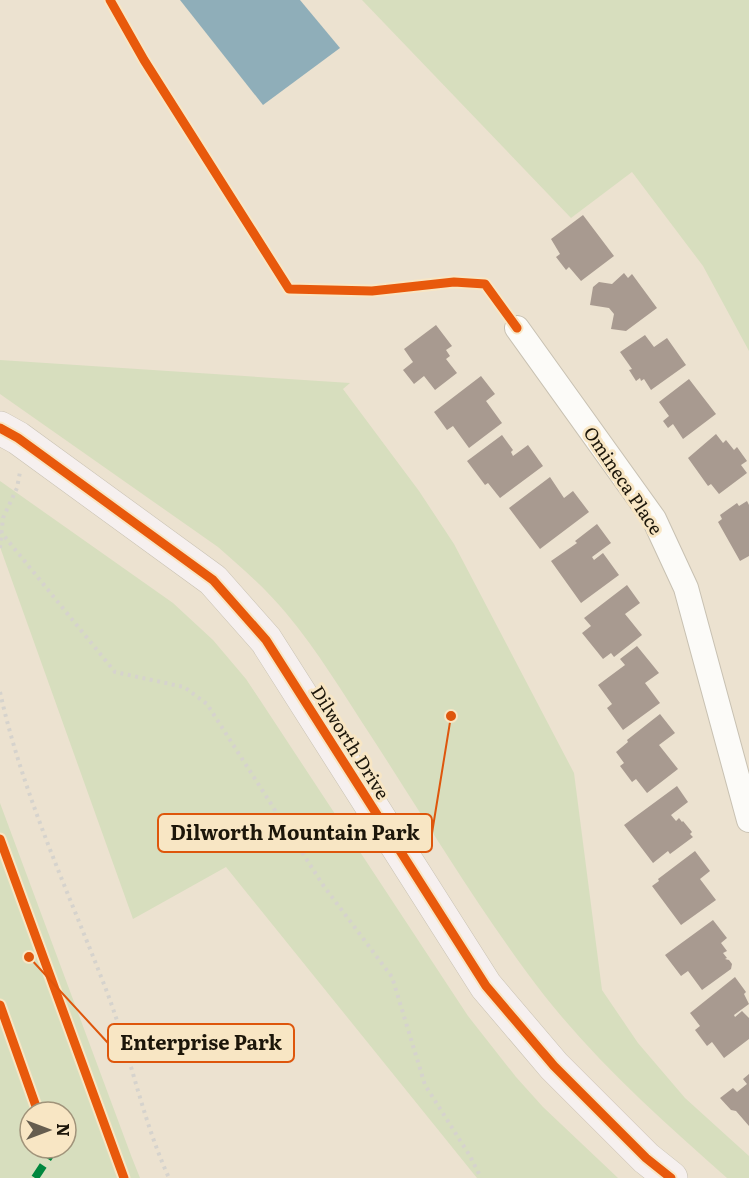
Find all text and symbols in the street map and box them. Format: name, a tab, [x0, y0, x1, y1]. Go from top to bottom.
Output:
street label: Omineca Place	[578, 421, 670, 539]
street label: Dilworth Drive	[305, 680, 397, 804]
callout: Dilworth Mountain Park	[158, 814, 432, 852]
text: Dilworth Mountain Park	[170, 816, 420, 846]
callout: Enterprise Park	[108, 1024, 294, 1062]
text: Enterprise Park	[120, 1026, 282, 1056]
north arrow	[18, 1100, 78, 1160]
text: N	[52, 1123, 76, 1137]

